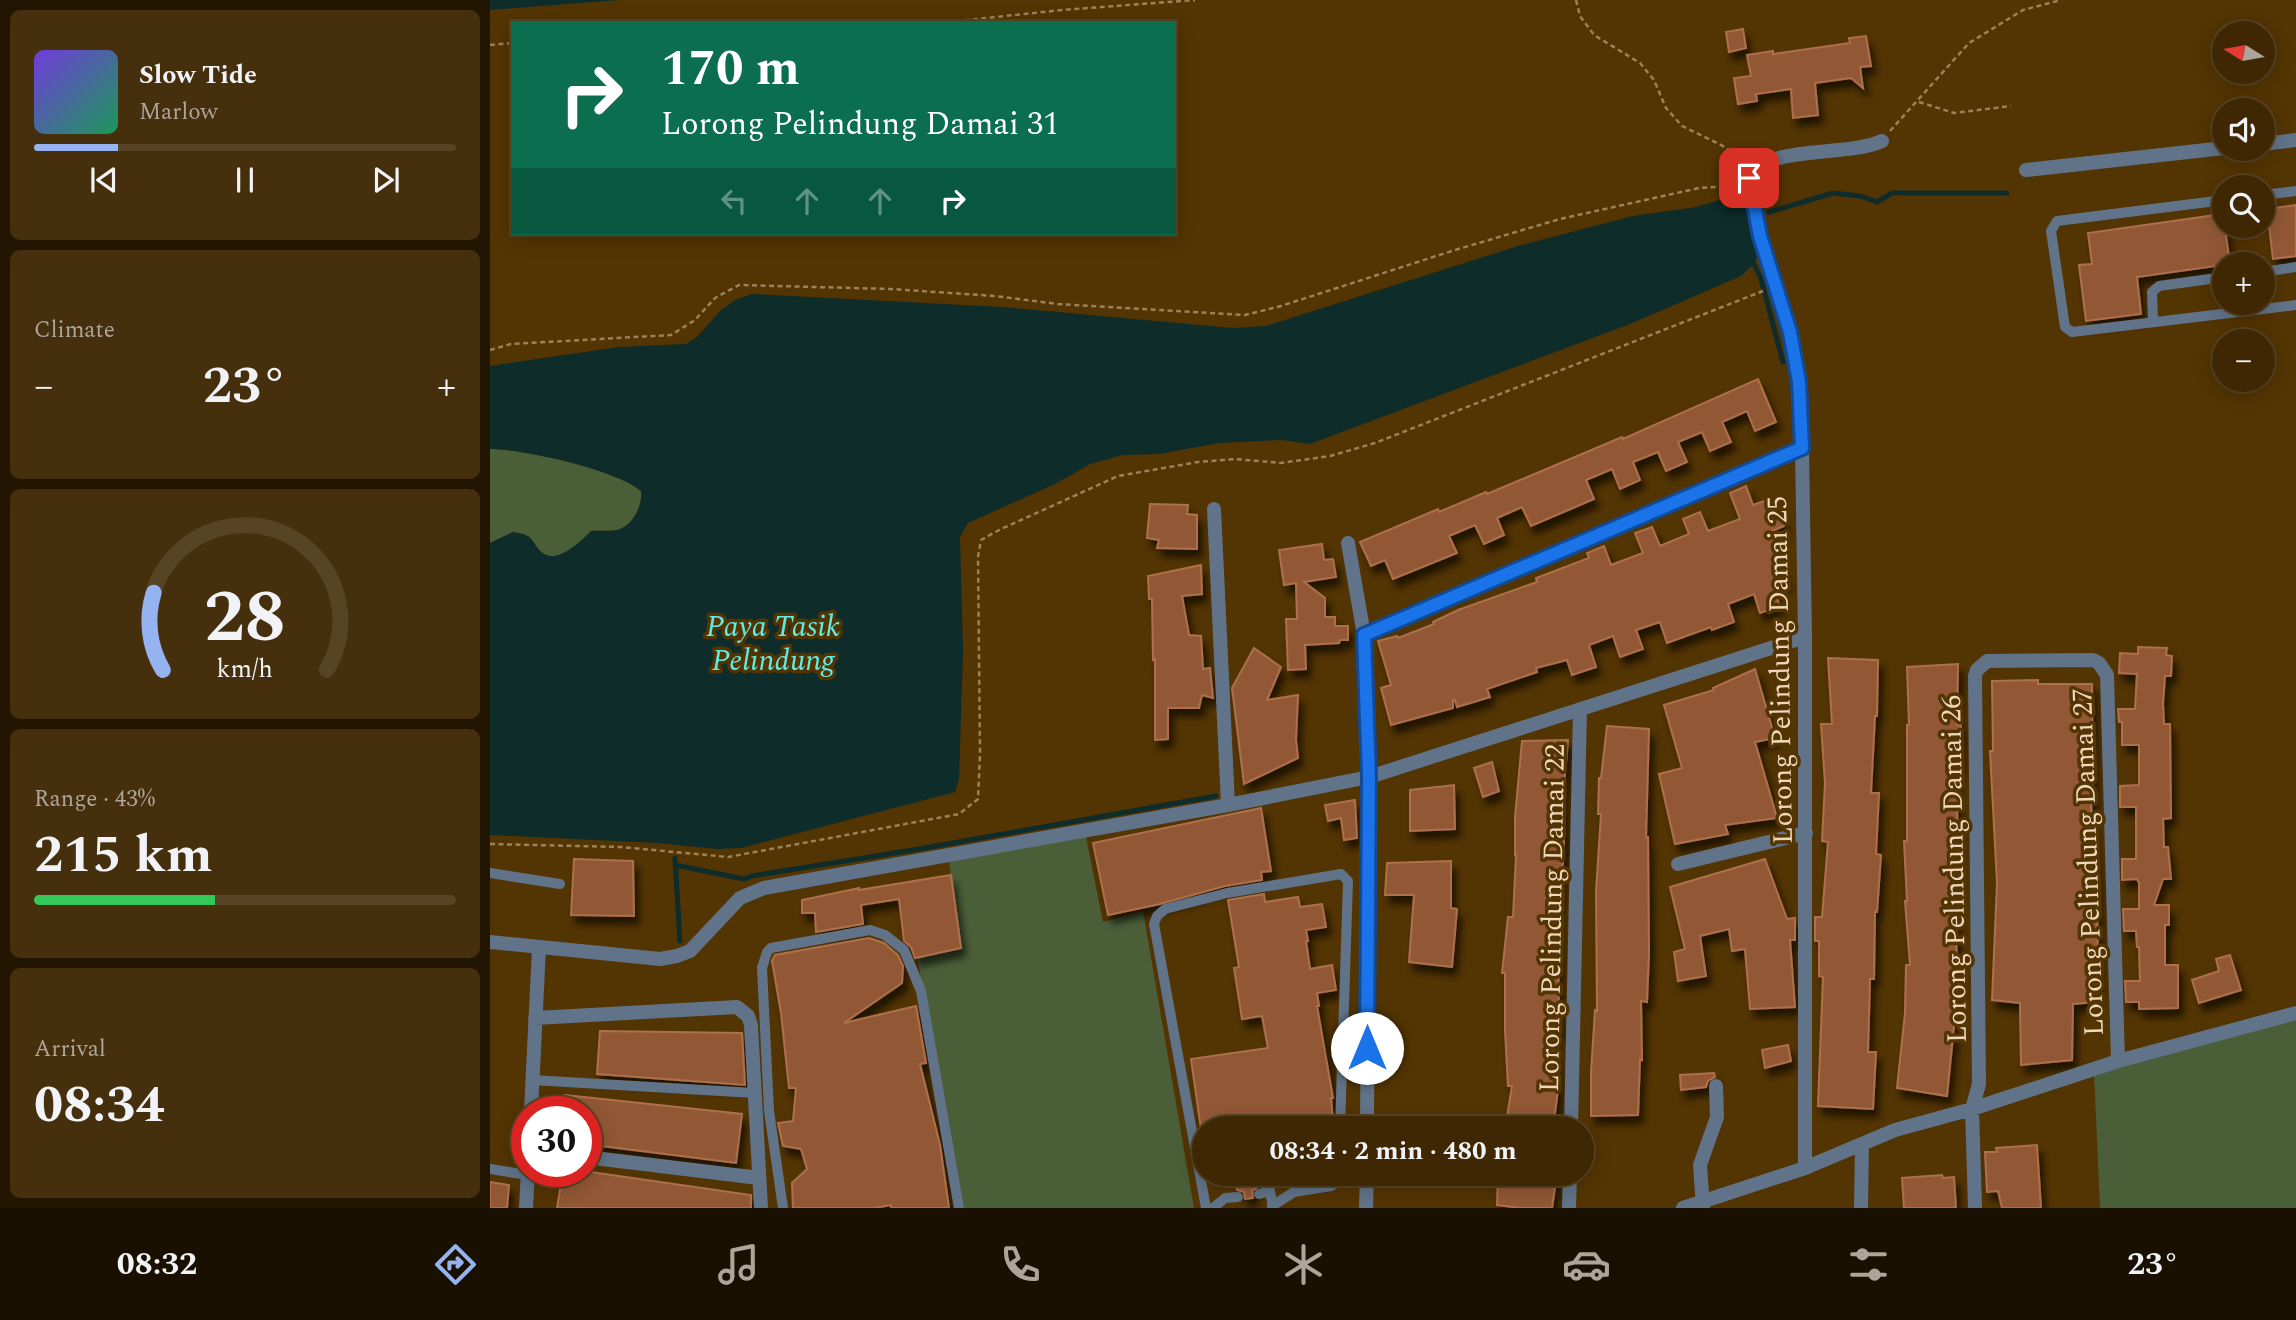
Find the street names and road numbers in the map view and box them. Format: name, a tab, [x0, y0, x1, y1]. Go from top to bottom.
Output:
street label: Lorong Pelindung Damai 25	[1756, 496, 1805, 844]
street label: Lorong Pelindung Damai 27	[2061, 687, 2116, 1037]
street label: Lorong Pelindung Damai 26	[1930, 695, 1979, 1043]
street label: Lorong Pelindung Damai 22	[1528, 744, 1577, 1092]

